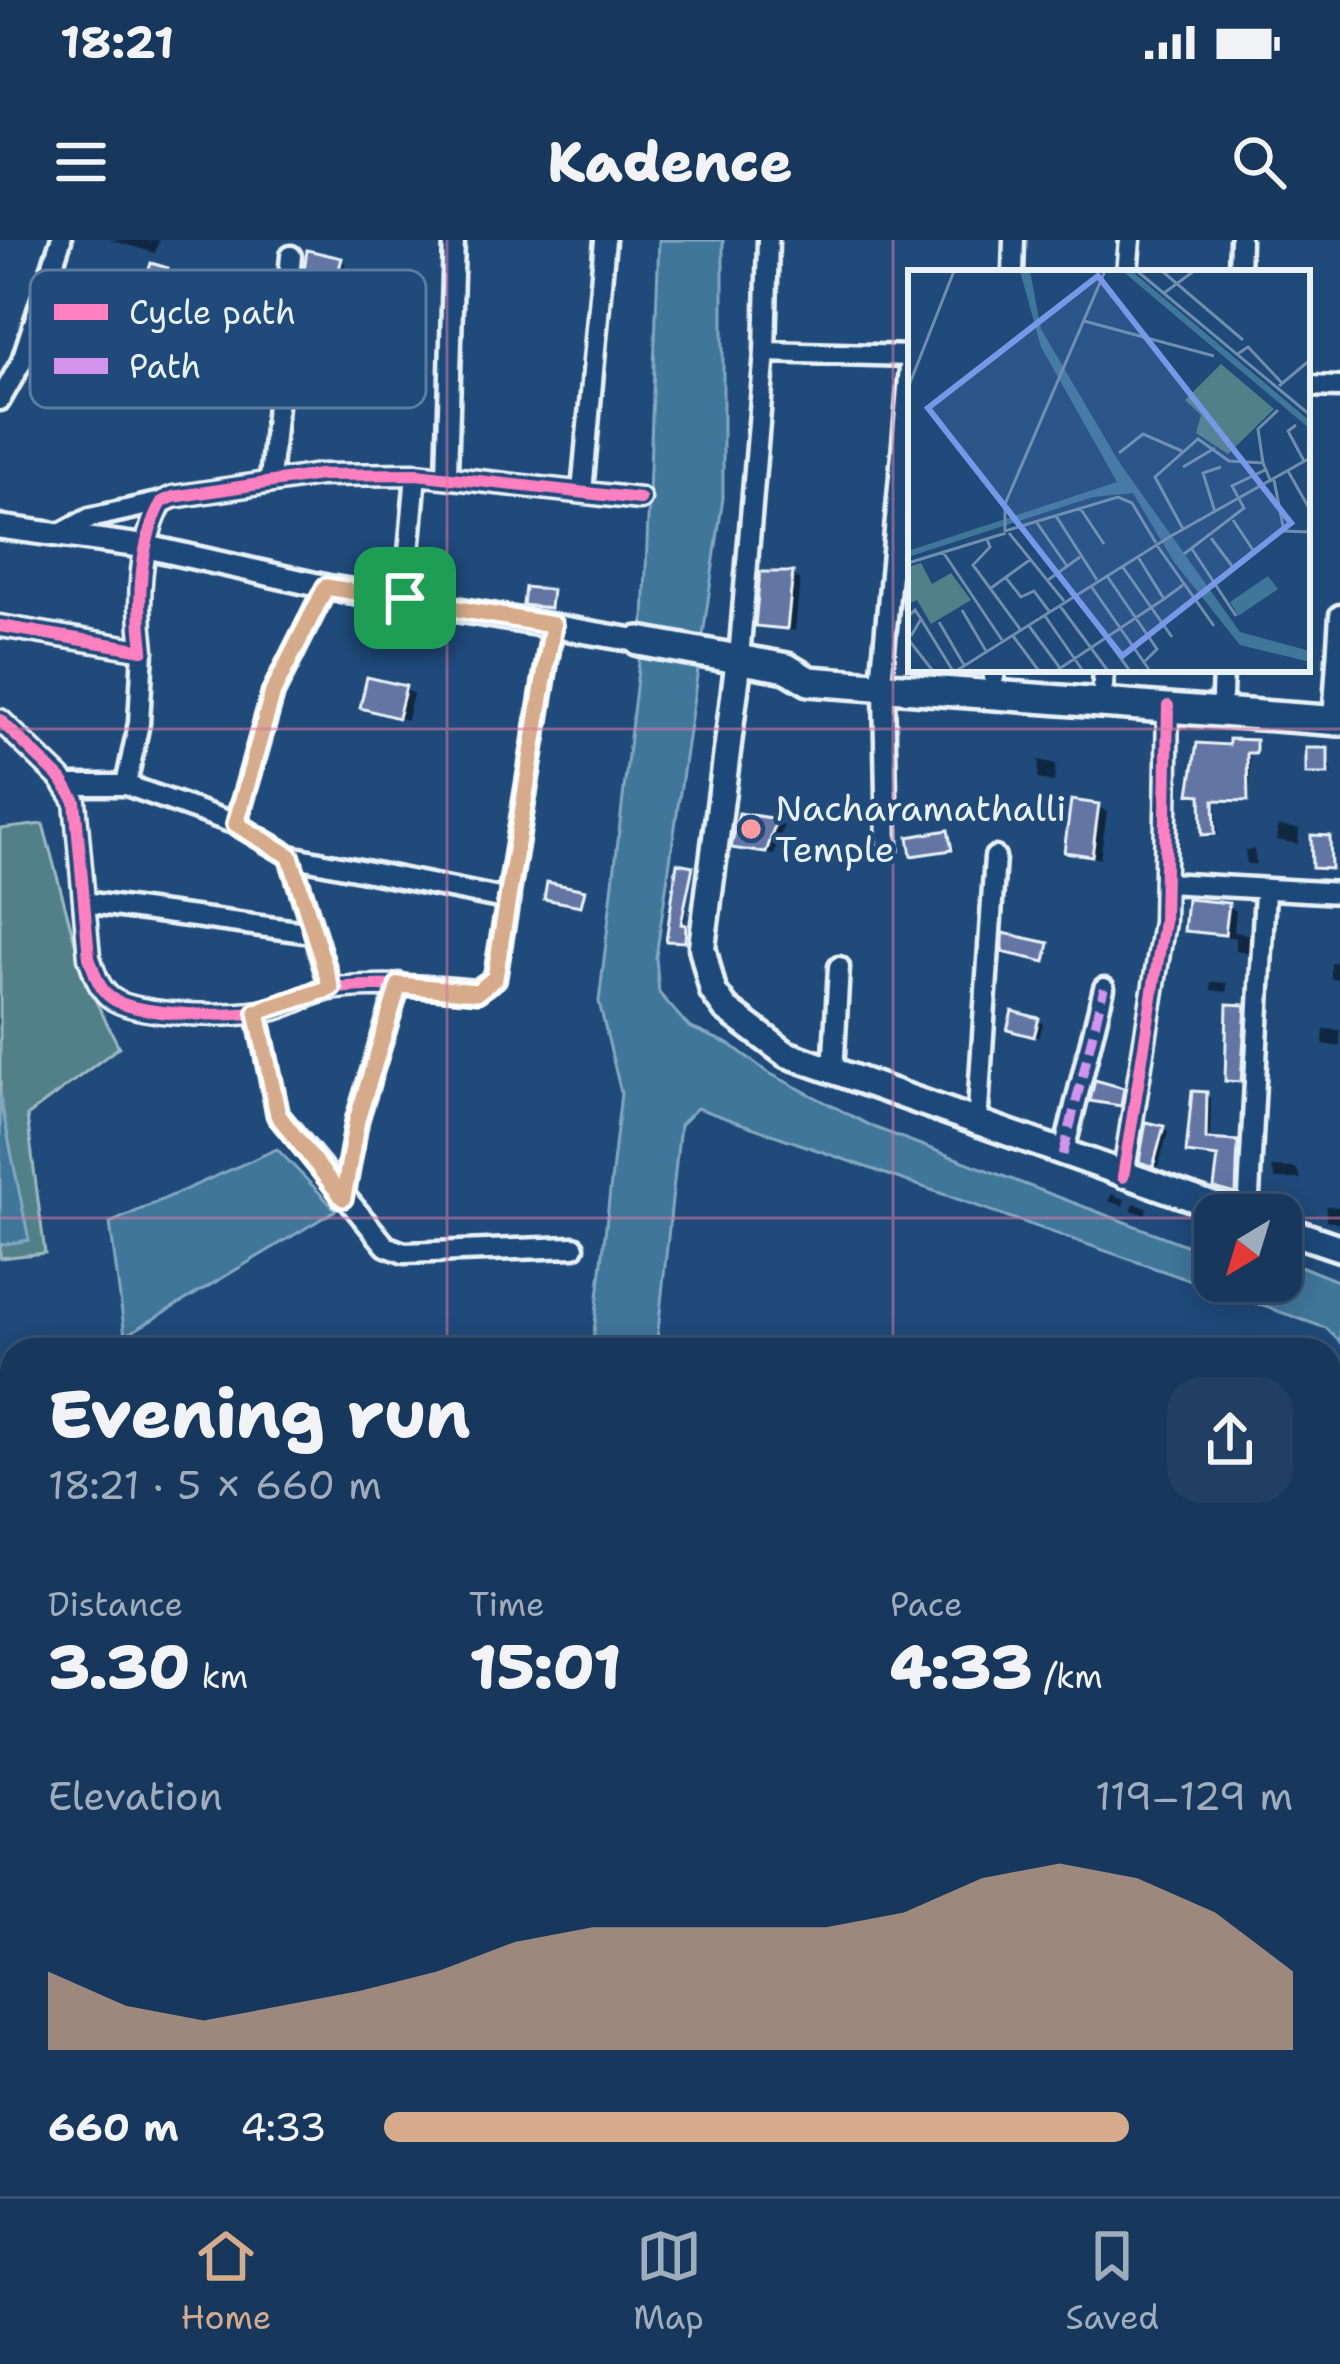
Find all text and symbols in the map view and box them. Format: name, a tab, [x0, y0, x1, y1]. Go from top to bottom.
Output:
text: 18:21	[60, 12, 174, 72]
text: Kadence	[548, 126, 792, 198]
icon: menu	[48, 129, 114, 195]
icon: search	[1226, 129, 1292, 195]
legend	[30, 270, 426, 408]
inset map	[908, 270, 1310, 672]
text: Cycle path	[129, 290, 296, 335]
text: Path	[129, 344, 201, 389]
pin	[354, 547, 456, 649]
icon: arrive	[372, 565, 438, 631]
place label: Nacharamathalli Temple	[775, 784, 1066, 874]
marker: Nacharamathalli Temple	[738, 816, 764, 842]
north arrow	[1194, 1194, 1302, 1302]
map controls	[1194, 1194, 1302, 1302]
text: Evening run	[48, 1370, 471, 1458]
button: share	[1167, 1377, 1293, 1503]
text: 18:21 · 5 × 660 m	[48, 1459, 382, 1511]
text: Distance	[48, 1582, 183, 1627]
text: Time	[469, 1582, 545, 1627]
text: Pace	[890, 1582, 963, 1627]
text: 3.30	[48, 1627, 190, 1707]
text: 15:01	[469, 1627, 621, 1707]
text: 4:33	[890, 1627, 1033, 1707]
text: km	[190, 1654, 248, 1699]
text: /km	[1033, 1654, 1103, 1699]
text: Elevation	[48, 1770, 223, 1822]
text: 119–129 m	[1095, 1770, 1293, 1822]
text: 660 m	[48, 2101, 179, 2153]
text: 4:33	[240, 2101, 327, 2153]
tab: Home	[181, 2223, 272, 2340]
tab: Map	[633, 2223, 704, 2340]
tab: Saved	[1065, 2223, 1159, 2340]

